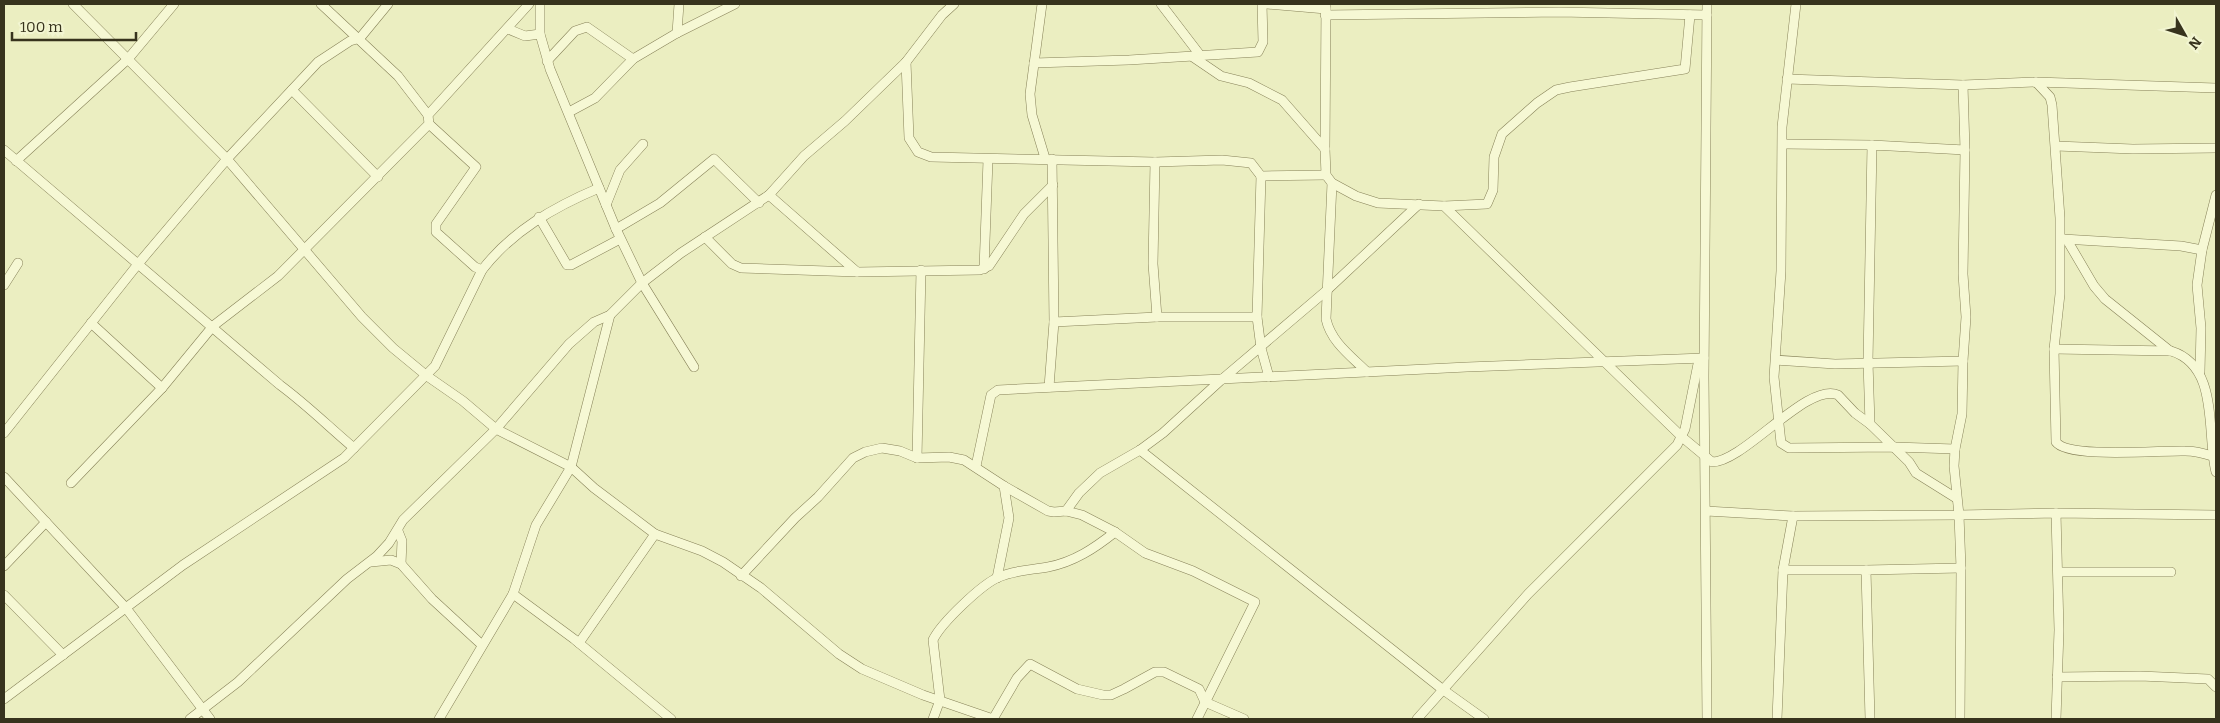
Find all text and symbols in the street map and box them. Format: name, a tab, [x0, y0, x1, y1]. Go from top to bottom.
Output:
scale bar	[12, 10, 136, 42]
north arrow	[2160, 10, 2210, 60]
text: 100 m	[20, 18, 63, 36]
text: N	[2185, 33, 2205, 53]

